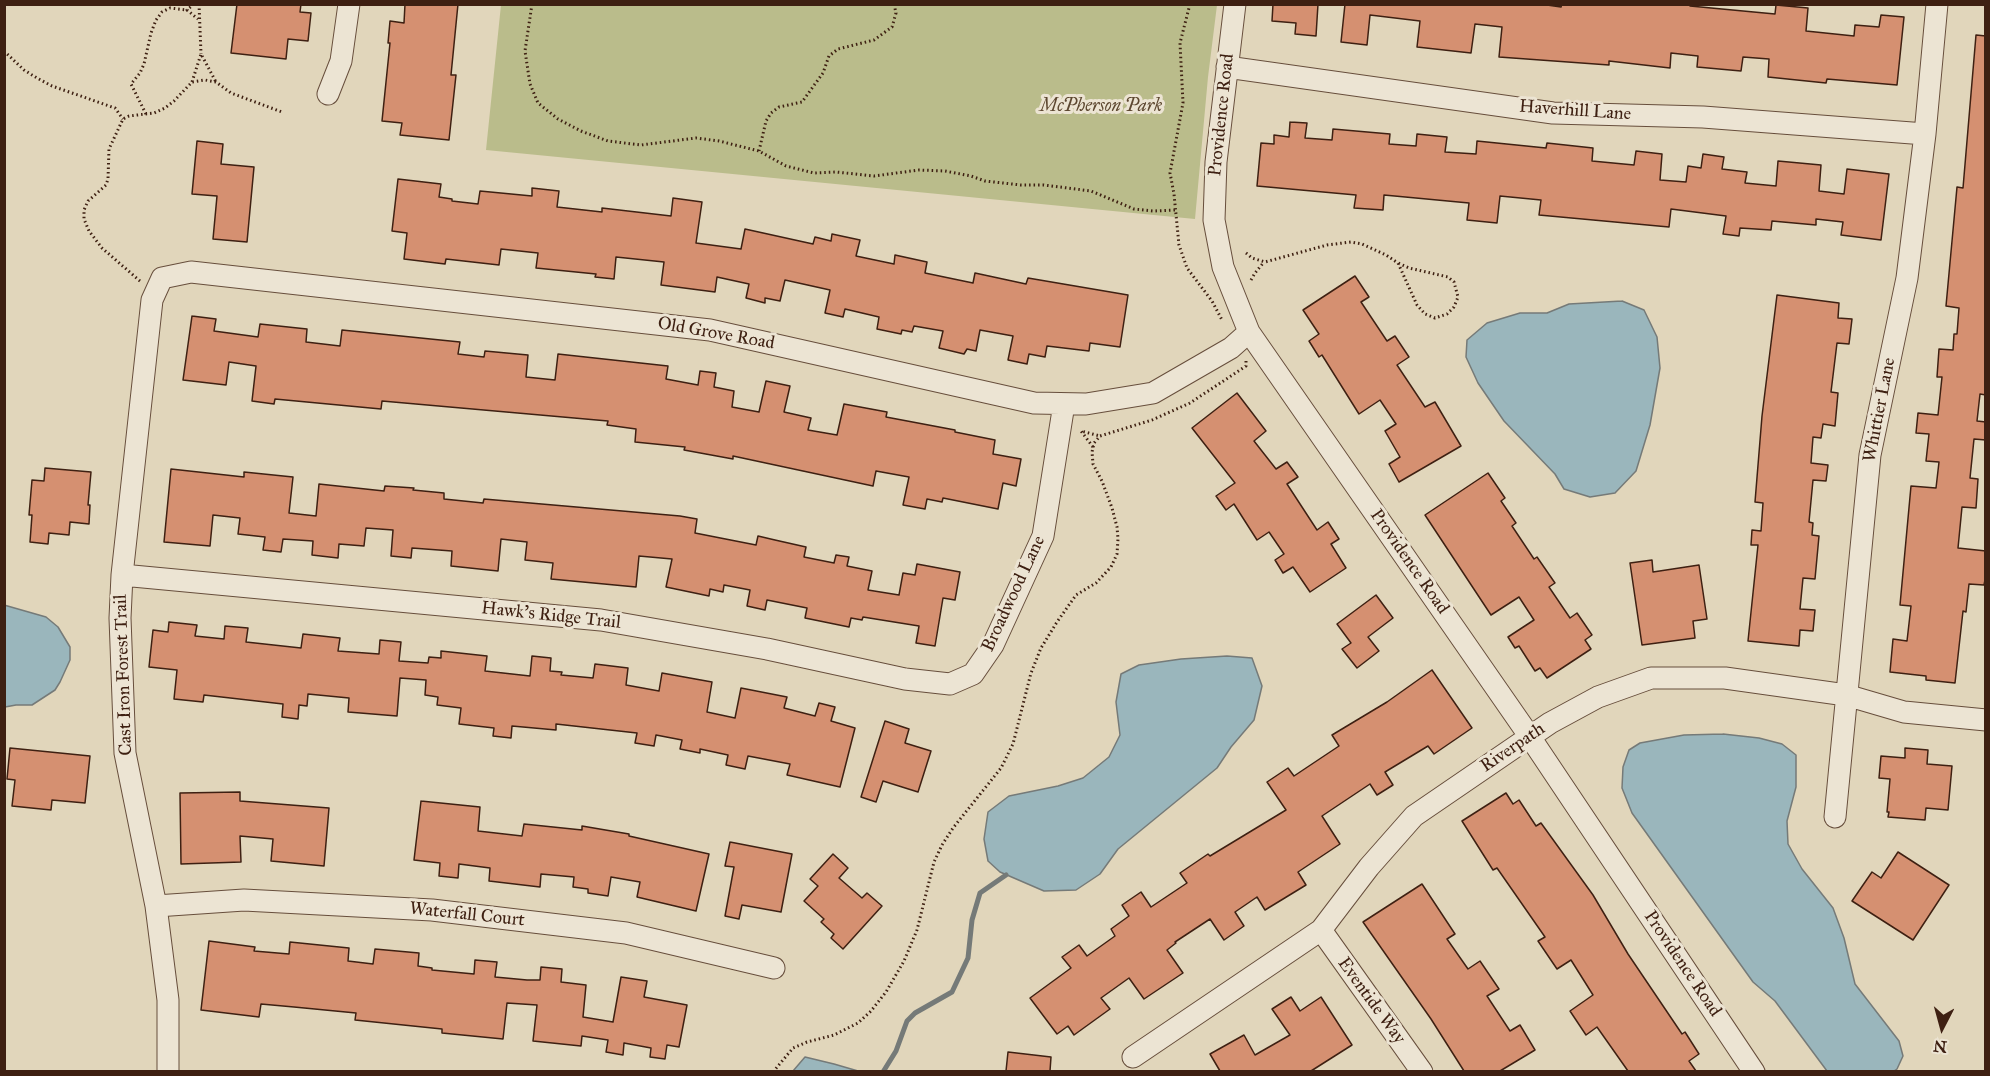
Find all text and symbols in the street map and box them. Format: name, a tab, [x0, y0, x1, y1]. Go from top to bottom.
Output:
street label: Providence Road	[1205, 53, 1239, 177]
park label: McPherson Park	[1040, 96, 1162, 118]
street label: Haverhill Lane	[1518, 96, 1632, 126]
street label: Old Grove Road	[656, 313, 776, 355]
street label: Whittier Lane	[1859, 356, 1901, 464]
street label: Providence Road	[1365, 505, 1453, 619]
street label: Broadwood Lane	[978, 533, 1050, 655]
street label: Cast Iron Forest Trail	[110, 594, 138, 756]
street label: Hawk's Ridge Trail	[480, 598, 622, 634]
street label: Riverpath	[1477, 719, 1549, 777]
street label: Waterfall Court	[408, 898, 526, 932]
street label: Providence Road	[1639, 907, 1725, 1021]
street label: Eventide Way	[1332, 953, 1410, 1049]
north arrow	[1912, 998, 1972, 1058]
text: N	[1932, 1036, 1948, 1057]

